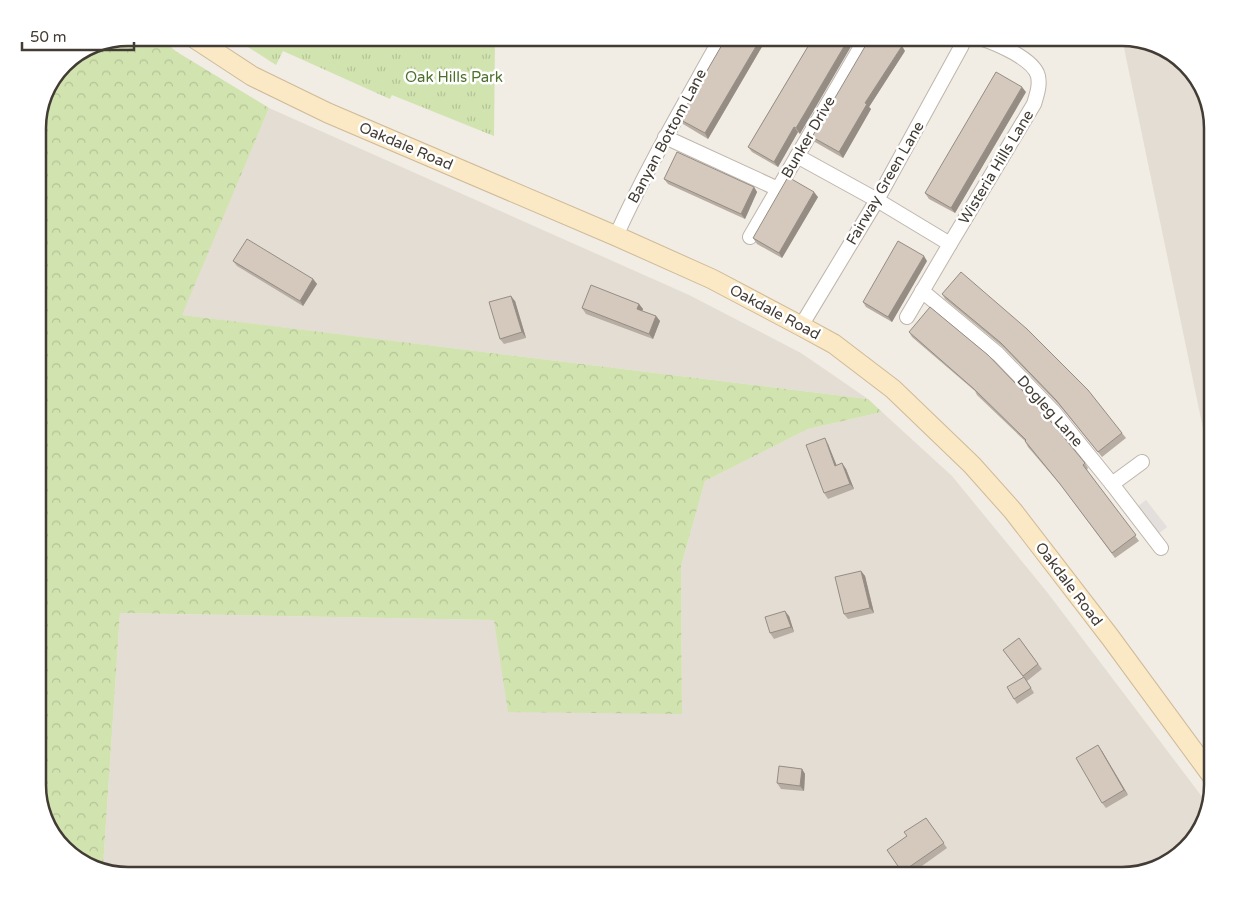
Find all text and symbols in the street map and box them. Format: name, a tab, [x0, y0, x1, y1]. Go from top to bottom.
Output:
scale bar	[22, 20, 135, 52]
text: 50 m	[30, 28, 67, 46]
street label: Banyan Bottom Lane	[624, 66, 710, 206]
park label: Oak Hills Park	[405, 68, 503, 86]
street label: Bunker Drive	[777, 93, 839, 181]
street label: Wisteria Hills Lane	[955, 107, 1037, 227]
street label: Oakdale Road	[356, 118, 456, 174]
street label: Fairway Green Lane	[842, 118, 928, 248]
street label: Oakdale Road	[727, 281, 823, 343]
street label: Dogleg Lane	[1013, 372, 1087, 450]
street label: Oakdale Road	[1032, 539, 1106, 629]

